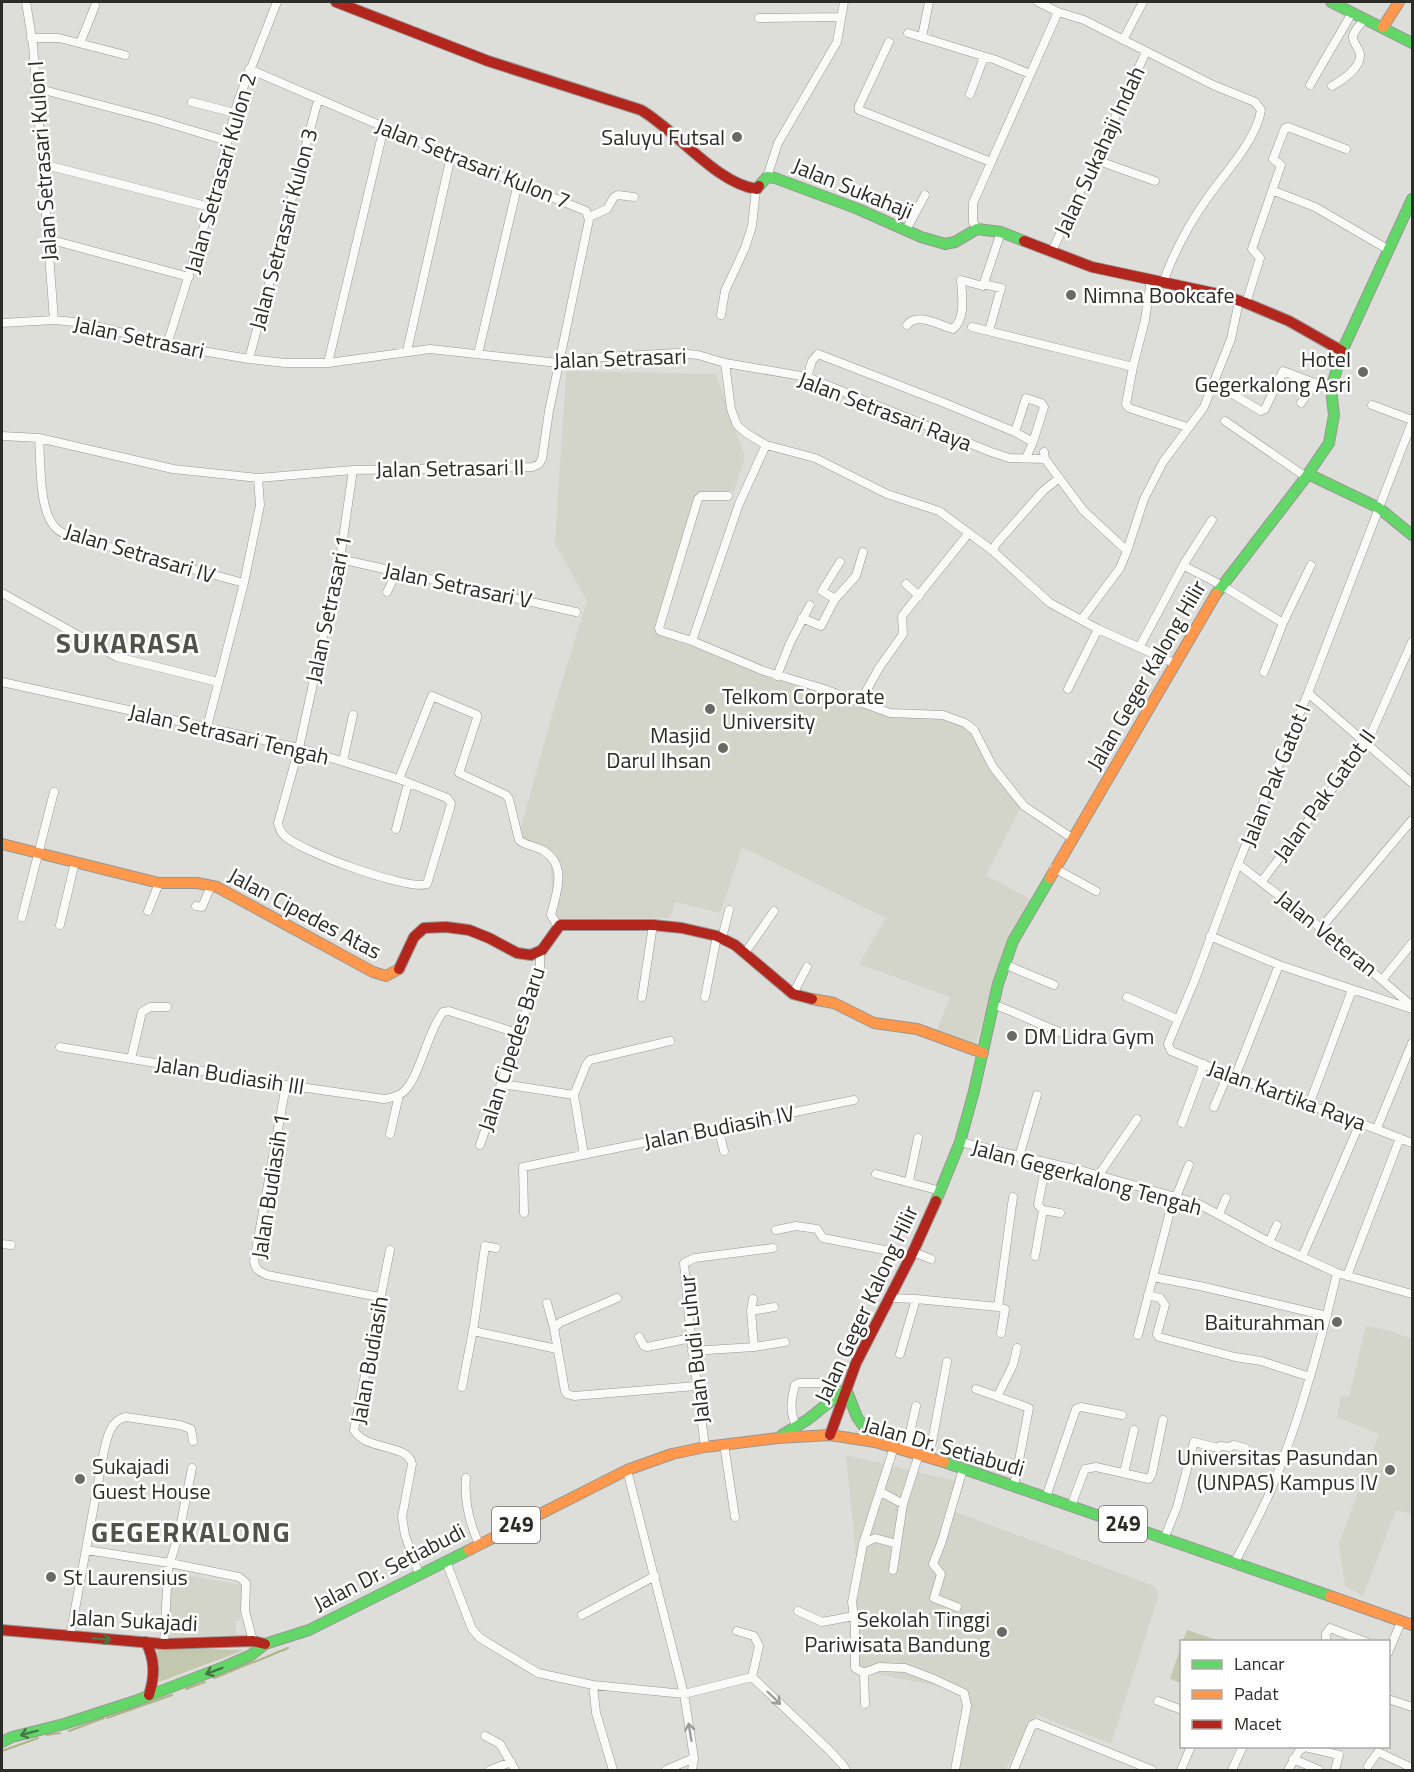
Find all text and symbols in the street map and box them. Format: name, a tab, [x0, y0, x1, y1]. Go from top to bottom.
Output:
street label: Jalan Setrasari Kulon I	[18, 60, 66, 262]
street label: Jalan Sukahaji Indah	[1045, 60, 1153, 242]
street label: Jalan Setrasari Kulon 2	[175, 69, 265, 277]
street label: Jalan Setrasari Kulon 7	[370, 108, 576, 218]
place label: Saluyu Futsal	[601, 120, 725, 154]
street label: Jalan Setrasari Kulon 3	[240, 124, 326, 334]
marker: Saluyu Futsal	[730, 130, 744, 144]
street label: Jalan Sukahaji	[787, 148, 919, 228]
place label: Nimna Bookcafe	[1083, 278, 1235, 312]
marker: Nimna Bookcafe	[1064, 288, 1078, 302]
street label: Jalan Setrasari	[70, 307, 208, 367]
street label: Jalan Setrasari	[553, 339, 687, 377]
place label: Hotel Gegerkalong Asri	[1194, 342, 1351, 401]
street label: Jalan Setrasari Raya	[793, 362, 977, 460]
marker: Hotel Gegerkalong Asri	[1356, 365, 1370, 379]
street label: Jalan Setrasari II	[375, 450, 525, 486]
street label: Jalan Setrasari IV	[60, 514, 220, 592]
street label: Jalan Setrasari 1	[296, 532, 360, 686]
street label: Jalan Setrasari V	[381, 553, 535, 617]
street label: Jalan Geger Kalong Hilir	[1078, 573, 1215, 777]
district label: SUKARASA	[56, 621, 200, 664]
place label: Telkom Corporate University	[722, 679, 885, 738]
street label: Jalan Setrasari Tengah	[125, 694, 333, 774]
street label: Jalan Pak Gatot I	[1231, 698, 1319, 852]
marker: Telkom Corporate University	[703, 702, 717, 716]
place label: Masjid Darul Ihsan	[606, 718, 711, 777]
street label: Jalan Pak Gatot II	[1264, 722, 1384, 868]
marker: Masjid Darul Ihsan	[716, 741, 730, 755]
street label: Jalan Cipedes Atas	[222, 858, 388, 968]
street label: Jalan Veteran	[1269, 881, 1385, 985]
street label: Jalan Cipedes Baru	[468, 962, 554, 1136]
place label: DM Lidra Gym	[1024, 1019, 1154, 1053]
marker: DM Lidra Gym	[1005, 1029, 1019, 1043]
street label: Jalan Budiasih III	[153, 1046, 307, 1104]
street label: Jalan Kartika Raya	[1203, 1051, 1371, 1139]
street label: Jalan Budiasih IV	[641, 1096, 797, 1158]
street label: Jalan Budiasih 1	[242, 1111, 298, 1261]
street label: Jalan Gegerkalong Tengah	[968, 1130, 1206, 1224]
street label: Jalan Geger Kalong Hilir	[805, 1199, 927, 1409]
street label: Jalan Budi Luhur	[669, 1272, 719, 1425]
street label: Jalan Budiasih	[341, 1293, 397, 1427]
place label: Baiturahman	[1205, 1305, 1325, 1339]
marker: Baiturahman	[1330, 1315, 1344, 1329]
street label: Jalan Dr. Setiabudi	[859, 1407, 1029, 1485]
place label: Universitas Pasundan (UNPAS) Kampus IV	[1177, 1440, 1378, 1499]
place label: Sukajadi Guest House	[92, 1449, 211, 1508]
marker: Universitas Pasundan (UNPAS) Kampus IV	[1383, 1463, 1397, 1477]
marker: Sukajadi Guest House	[73, 1472, 87, 1486]
road number: 249	[1099, 1506, 1147, 1542]
road number: 249	[492, 1507, 540, 1543]
district label: GEGERKALONG	[91, 1510, 291, 1553]
street label: Jalan Dr. Setiabudi	[307, 1514, 471, 1620]
place label: St Laurensius	[63, 1560, 188, 1594]
marker: St Laurensius	[44, 1570, 58, 1584]
street label: Jalan Sukajadi	[69, 1600, 199, 1640]
place label: Sekolah Tinggi Pariwisata Bandung	[804, 1602, 990, 1661]
marker: Sekolah Tinggi Pariwisata Bandung	[995, 1625, 1009, 1639]
one-way arrow	[91, 1634, 111, 1645]
legend	[1180, 1640, 1390, 1748]
text: Lancar	[1234, 1650, 1284, 1677]
one-way arrow	[205, 1666, 224, 1677]
text: Padat	[1234, 1680, 1279, 1707]
one-way arrow	[767, 1691, 782, 1705]
text: Macet	[1234, 1710, 1282, 1737]
one-way arrow	[684, 1723, 695, 1742]
one-way arrow	[20, 1727, 39, 1739]

